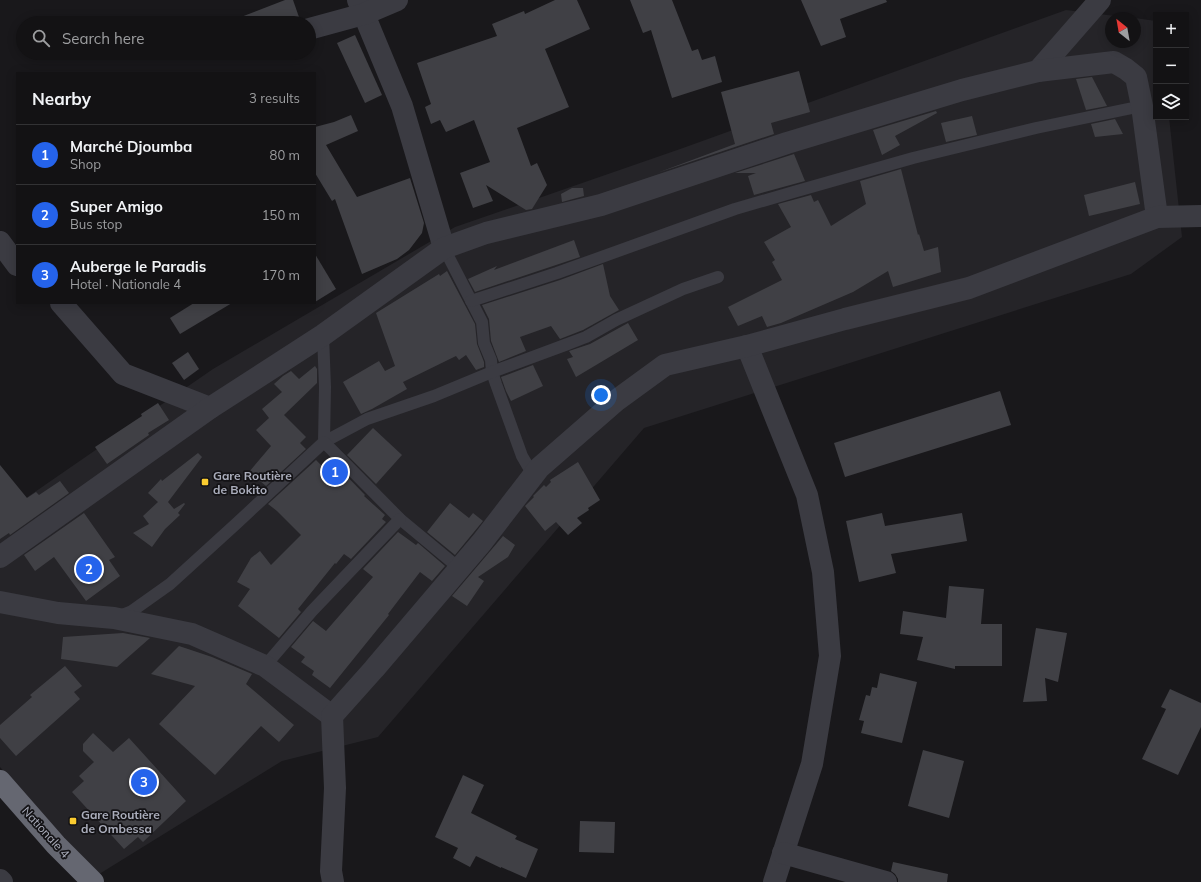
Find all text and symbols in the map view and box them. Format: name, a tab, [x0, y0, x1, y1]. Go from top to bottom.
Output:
north arrow	[1105, 12, 1141, 48]
map controls	[1153, 12, 1189, 120]
button: +	[1153, 12, 1189, 48]
search box	[16, 16, 316, 60]
icon: search	[30, 27, 52, 49]
text: Search here	[62, 29, 144, 48]
button: −	[1153, 48, 1189, 84]
button: layers	[1153, 84, 1189, 120]
text: Nearby	[32, 88, 91, 109]
text: 3 results	[249, 90, 300, 106]
text: Marché Djoumba	[70, 137, 192, 156]
text: 1	[41, 147, 49, 163]
text: 80 m	[270, 147, 300, 163]
text: Shop	[70, 156, 101, 172]
text: Super Amigo	[70, 197, 163, 216]
text: 2	[41, 207, 49, 223]
text: 150 m	[262, 207, 300, 223]
text: Bus stop	[70, 216, 122, 232]
text: Auberge le Paradis	[70, 257, 206, 276]
text: 3	[41, 267, 49, 283]
text: 170 m	[262, 267, 300, 283]
text: Hotel · Nationale 4	[70, 276, 181, 292]
your location	[591, 385, 611, 405]
pin: 1	[322, 457, 348, 487]
place label: Gare Routière de Bokito	[213, 468, 292, 497]
marker: Gare Routière de Bokito	[200, 477, 210, 487]
pin: 2	[76, 554, 102, 584]
pin: 3	[131, 767, 157, 797]
street label: Nationale 4	[19, 803, 73, 861]
place label: Gare Routière de Ombessa	[81, 807, 160, 836]
marker: Gare Routière de Ombessa	[68, 816, 78, 826]

